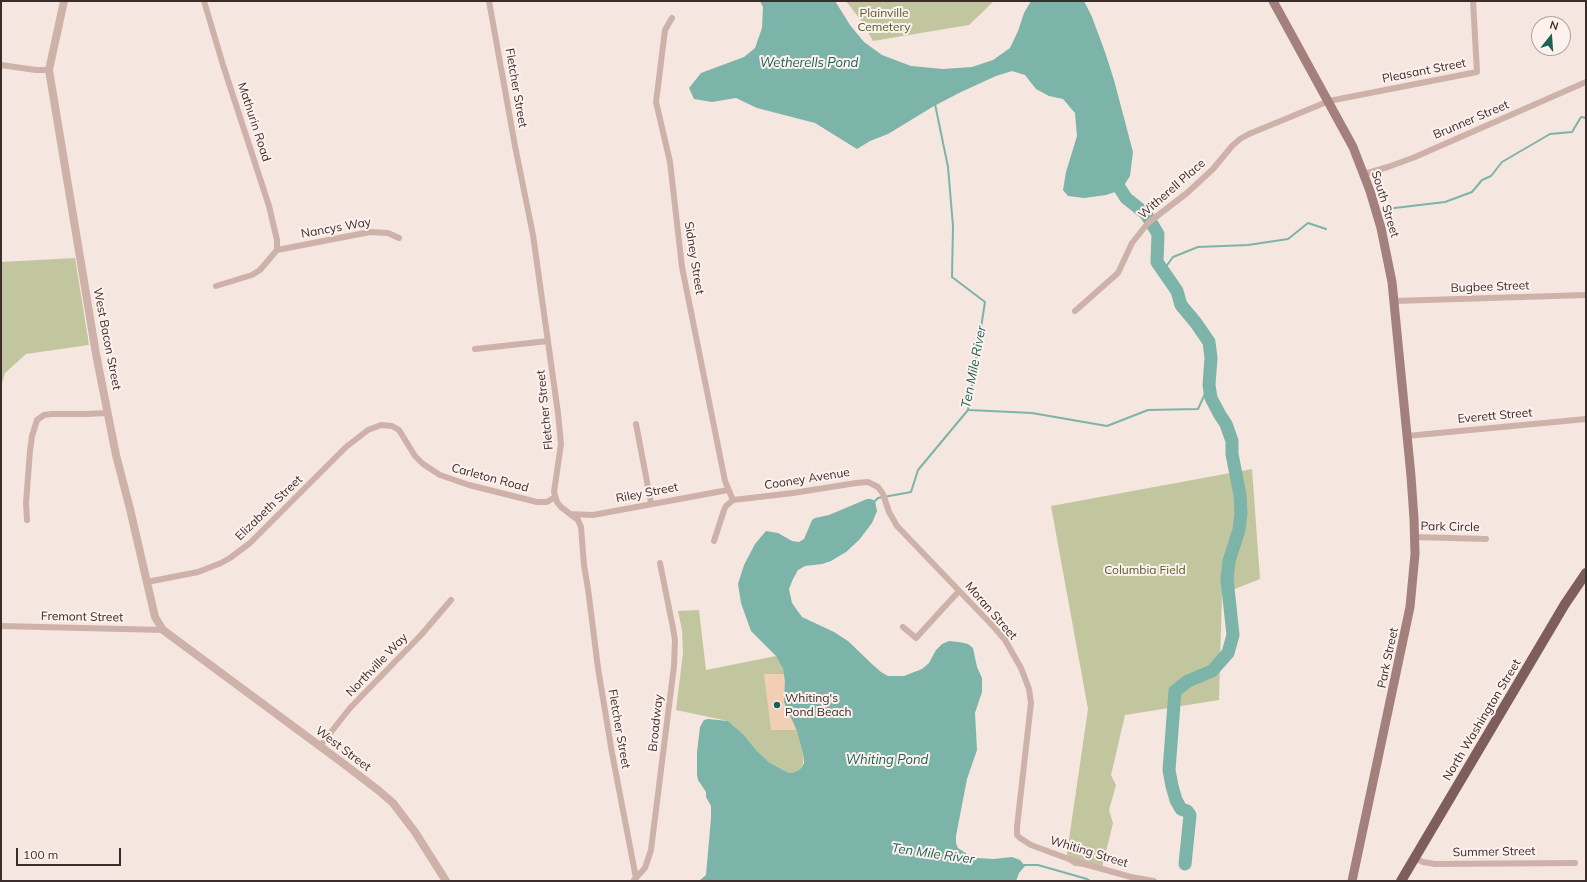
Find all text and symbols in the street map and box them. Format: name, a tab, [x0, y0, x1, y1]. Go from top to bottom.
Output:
park label: Plainville Cemetery	[857, 6, 911, 34]
north arrow	[1531, 16, 1571, 56]
text: N	[1548, 18, 1560, 33]
street label: Fletcher Street	[502, 47, 530, 129]
water label: Wetherells Pond	[760, 55, 858, 71]
street label: Pleasant Street	[1381, 56, 1467, 86]
street label: Mathurin Road	[234, 81, 274, 163]
street label: Brunner Street	[1431, 98, 1511, 142]
street label: Witherell Place	[1136, 156, 1208, 222]
street label: South Street	[1368, 169, 1402, 239]
street label: Nancys Way	[300, 215, 372, 241]
street label: Sidney Street	[681, 220, 707, 296]
street label: Bugbee Street	[1450, 278, 1530, 296]
street label: West Bacon Street	[90, 287, 124, 391]
water label: Ten Mile River	[958, 325, 990, 409]
street label: Fletcher Street	[534, 369, 556, 451]
street label: Everett Street	[1457, 406, 1533, 426]
street label: Carleton Road	[450, 461, 530, 495]
street label: Cooney Avenue	[763, 465, 851, 493]
street label: Elizabeth Street	[233, 472, 305, 544]
street label: Riley Street	[615, 480, 679, 506]
street label: Park Circle	[1420, 519, 1480, 535]
park label: Columbia Field	[1104, 563, 1186, 577]
street label: Moran Street	[962, 579, 1020, 643]
street label: Fremont Street	[41, 609, 123, 625]
street label: Park Street	[1375, 626, 1401, 690]
street label: Northville Way	[343, 630, 411, 700]
street label: North Washington Street	[1440, 657, 1524, 783]
street label: Fletcher Street	[605, 688, 633, 770]
place label: Whiting's Pond Beach	[785, 691, 852, 719]
street label: Broadway	[646, 694, 666, 752]
marker: Whiting's Pond Beach	[772, 700, 782, 710]
street label: West Street	[312, 724, 374, 774]
water label: Whiting Pond	[846, 752, 928, 768]
street label: Whiting Street	[1048, 833, 1130, 871]
scale bar	[18, 840, 123, 866]
water label: Ten Mile River	[891, 840, 975, 868]
street label: Summer Street	[1453, 844, 1535, 860]
text: 100 m	[23, 847, 58, 862]

